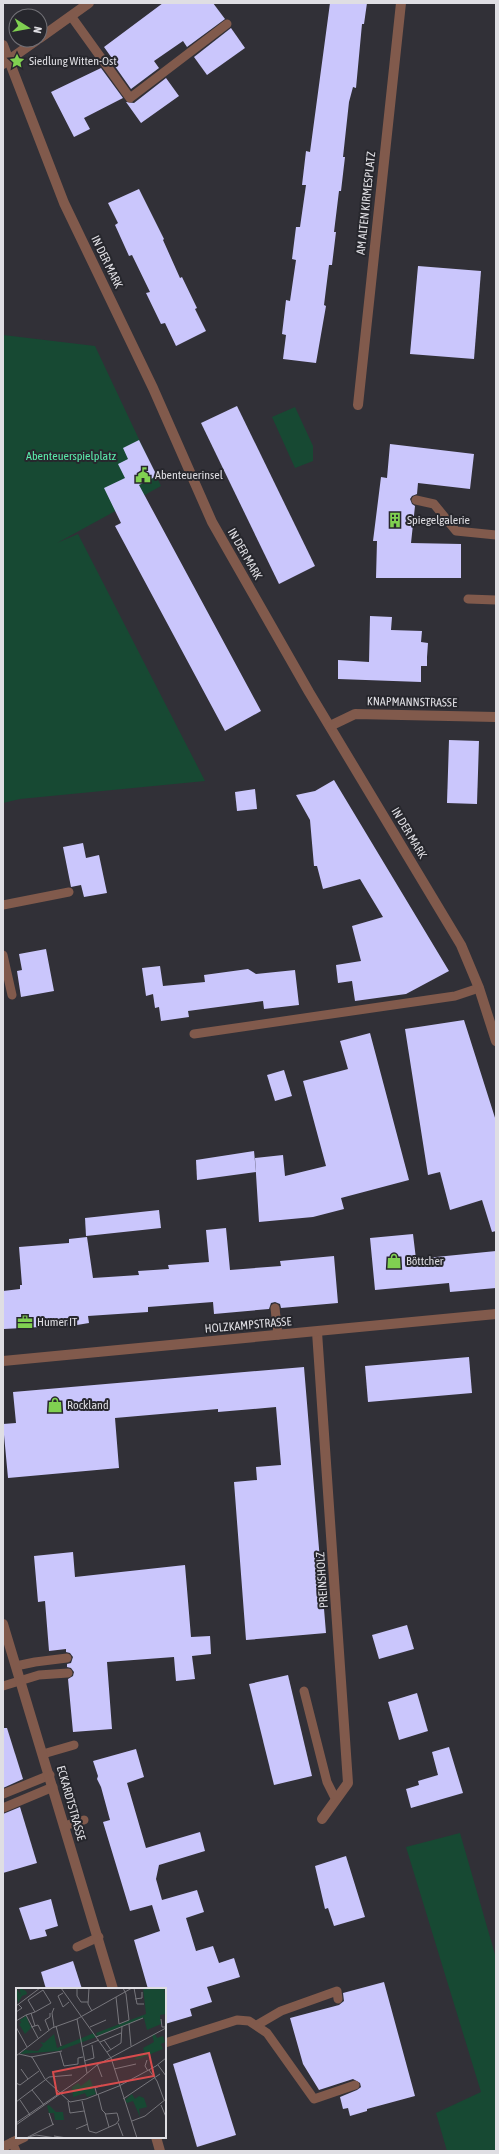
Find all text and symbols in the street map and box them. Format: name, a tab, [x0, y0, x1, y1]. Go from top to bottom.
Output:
north arrow	[8, 8, 48, 48]
text: N	[31, 26, 44, 34]
place icon: Siedlung Witten-Ost	[8, 52, 26, 70]
place label: Siedlung Witten-Ost	[29, 54, 117, 68]
street label: AM ALTEN KIRMESPLATZ	[354, 150, 378, 255]
street label: IN DER MARK	[88, 233, 126, 291]
park label: Abenteuerspielplatz	[26, 449, 117, 463]
public building icon: Abenteuerinsel	[134, 466, 152, 484]
place label: Abenteuerinsel	[155, 468, 224, 482]
building icon: Spiegelgalerie	[386, 511, 404, 529]
place label: Spiegelgalerie	[407, 513, 470, 527]
street label: IN DER MARK	[225, 526, 265, 582]
street label: KNAPMANNSTRASSE	[367, 694, 457, 710]
street label: IN DER MARK	[388, 805, 430, 861]
shop icon: Böttcher	[385, 1252, 403, 1270]
place label: Böttcher	[406, 1254, 444, 1268]
office icon: Humer IT	[16, 1313, 34, 1331]
street label: HOLZKAMPSTRASSE	[204, 1314, 292, 1336]
place label: Humer IT	[37, 1315, 78, 1329]
shop icon: Rockland	[46, 1396, 64, 1414]
place label: Rockland	[67, 1398, 109, 1412]
street label: PREINSHOLZ	[313, 1551, 331, 1609]
street label: ECKARDTSTRASSE	[54, 1764, 88, 1842]
inset map	[16, 1988, 166, 2138]

